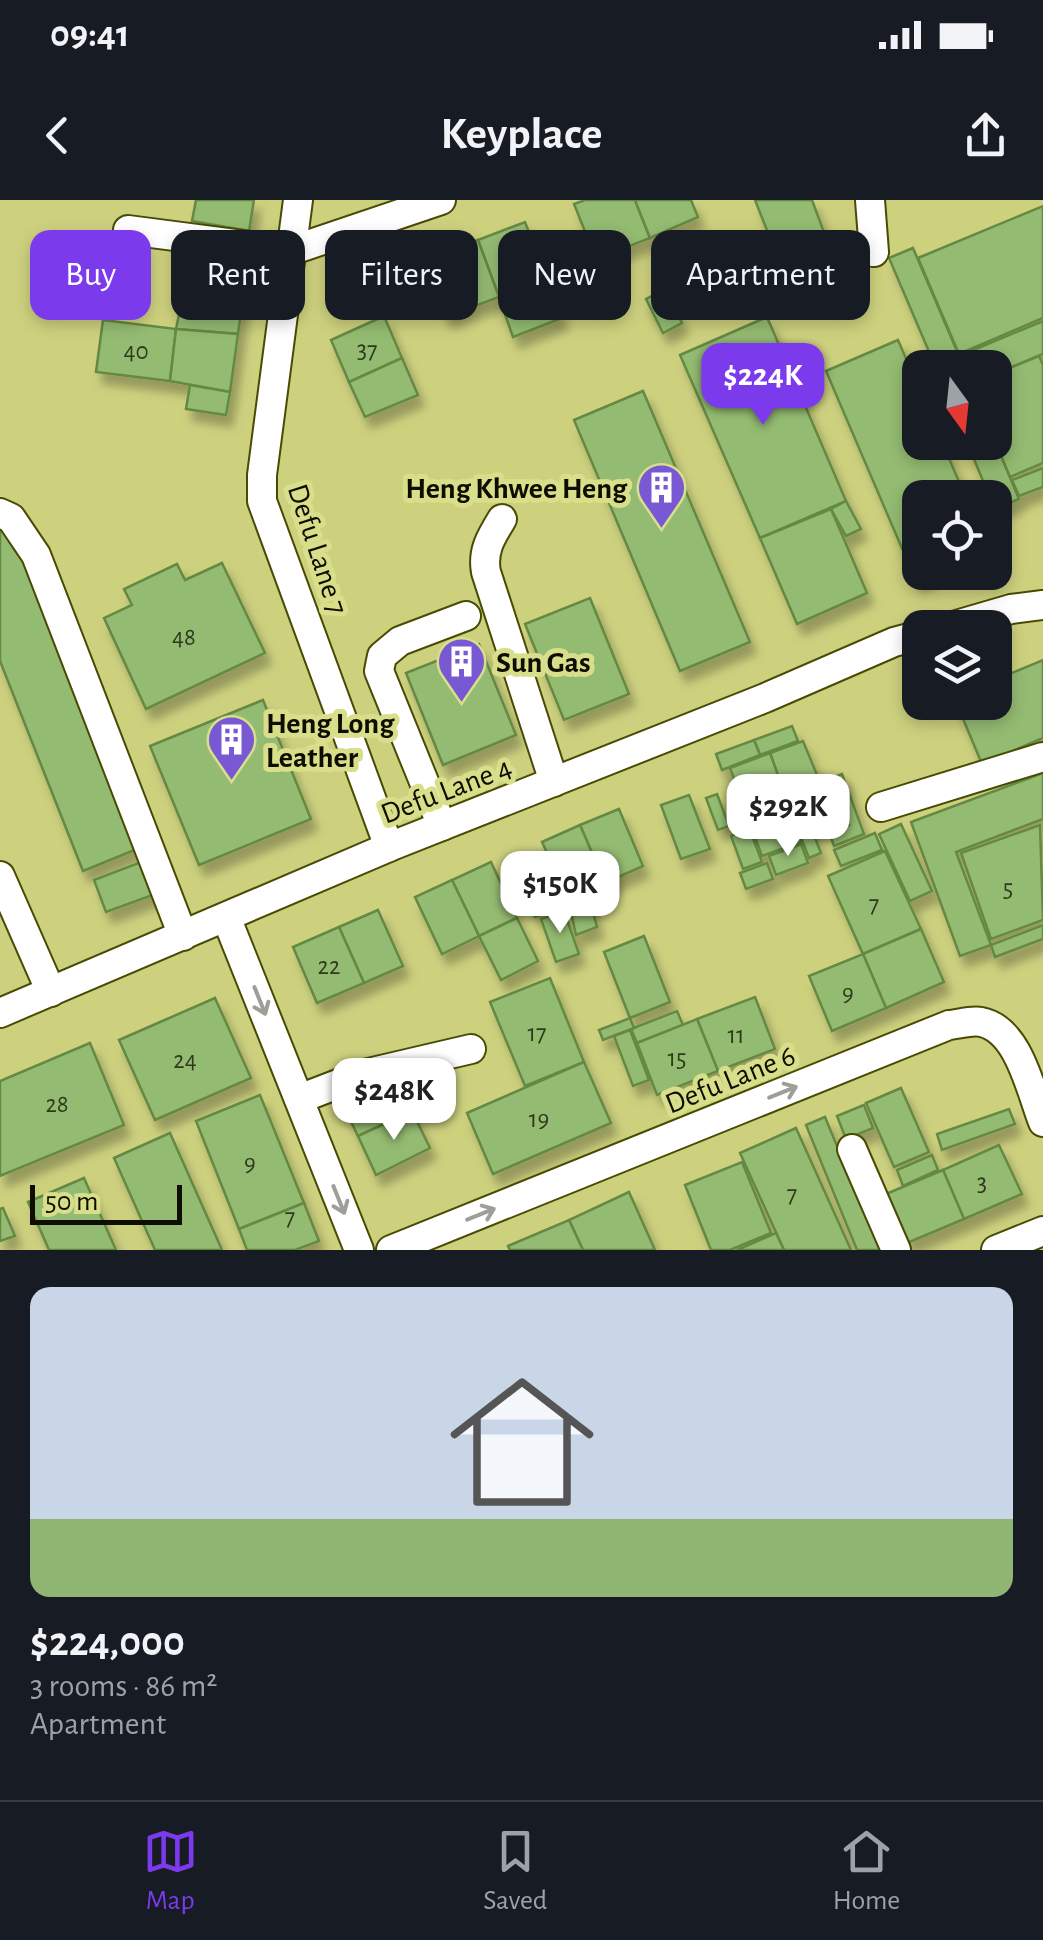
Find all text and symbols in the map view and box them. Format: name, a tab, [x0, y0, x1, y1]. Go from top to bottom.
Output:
text: 09:41	[50, 16, 130, 54]
icon: back	[30, 108, 85, 163]
icon: share	[958, 108, 1013, 163]
text: Keyplace	[440, 112, 603, 157]
chip: Buy	[30, 230, 151, 320]
chip: Rent	[171, 230, 305, 320]
chip: Filters	[325, 230, 478, 320]
chip: New	[498, 230, 631, 320]
chip: Apartment	[651, 230, 870, 320]
house number: 37	[357, 338, 377, 363]
house number: 40	[123, 339, 149, 364]
pin: $224K	[693, 343, 833, 428]
north arrow	[902, 350, 1012, 460]
map controls	[902, 350, 1012, 720]
text: $224K	[723, 359, 803, 391]
building icon: Heng Khwee Heng	[636, 462, 688, 530]
place label: Heng Khwee Heng	[405, 474, 628, 504]
street label: Defu Lane 7	[282, 480, 352, 618]
button: locate	[902, 480, 1012, 590]
button: layers	[902, 610, 1012, 720]
house number: 48	[172, 625, 196, 650]
building icon: Sun Gas	[435, 636, 487, 704]
place label: Sun Gas	[496, 648, 590, 678]
place label: Heng Long Leather	[266, 709, 395, 773]
building icon: Heng Long Leather	[205, 714, 257, 782]
street label: Defu Lane 4	[377, 752, 516, 830]
pin: $292K	[718, 774, 858, 859]
text: $292K	[749, 790, 827, 822]
pin: $150K	[490, 851, 630, 936]
text: $150K	[522, 867, 598, 899]
house number: 5	[1003, 876, 1013, 901]
house number: 7	[869, 892, 879, 917]
house number: 22	[318, 954, 340, 979]
house number: 9	[842, 981, 854, 1006]
one-way arrow	[252, 985, 270, 1015]
house number: 17	[527, 1021, 547, 1046]
house number: 11	[727, 1023, 745, 1048]
street label: Defu Lane 6	[661, 1040, 799, 1119]
house number: 15	[667, 1046, 687, 1071]
house number: 24	[173, 1048, 197, 1073]
pin: $248K	[324, 1058, 464, 1143]
text: $248K	[354, 1074, 434, 1106]
one-way arrow	[767, 1082, 797, 1100]
house number: 28	[45, 1092, 69, 1117]
house number: 19	[529, 1107, 549, 1132]
house number: 9	[244, 1151, 256, 1176]
house number: 3	[977, 1171, 987, 1196]
scale bar	[30, 1180, 182, 1224]
house number: 7	[787, 1182, 797, 1207]
one-way arrow	[332, 1184, 350, 1214]
text: 50 m	[45, 1188, 99, 1216]
one-way arrow	[465, 1203, 496, 1221]
house number: 7	[285, 1205, 295, 1230]
icon: home	[432, 1352, 612, 1532]
text: $224,000	[30, 1621, 185, 1663]
text: 3 rooms · 86 m²	[30, 1670, 217, 1702]
text: Apartment	[30, 1708, 166, 1740]
tab: Map	[143, 1824, 198, 1918]
tab: Saved	[483, 1824, 547, 1918]
tab: Home	[833, 1824, 900, 1918]

